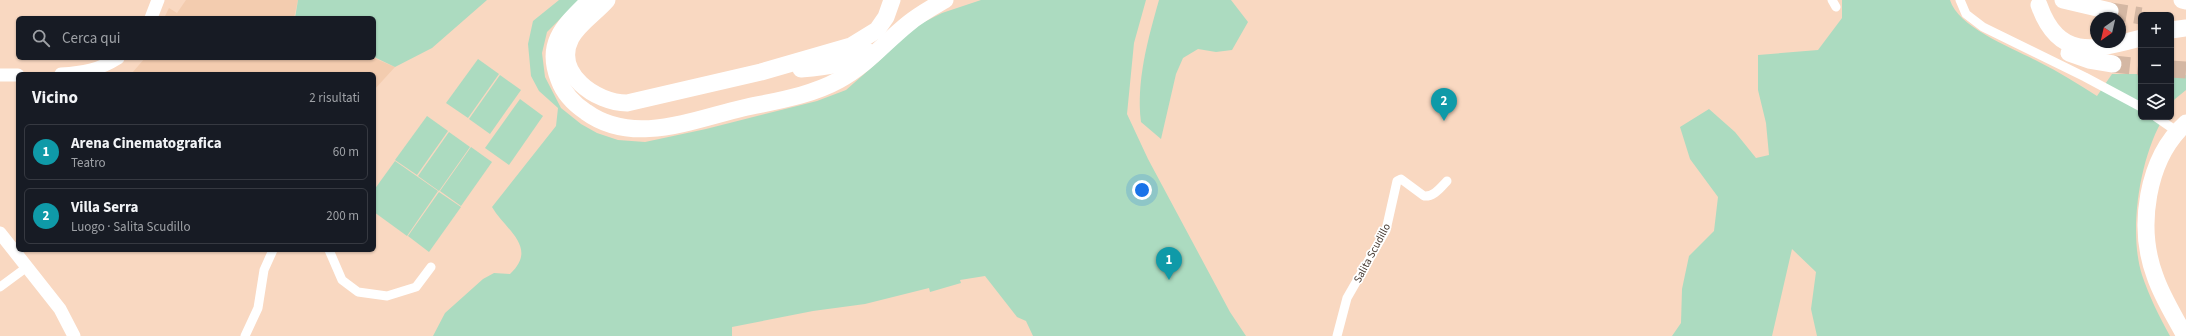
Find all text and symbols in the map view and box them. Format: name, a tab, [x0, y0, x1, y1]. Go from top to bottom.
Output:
north arrow	[2090, 12, 2126, 48]
map controls	[2138, 12, 2174, 120]
button: +	[2138, 12, 2174, 48]
search box	[16, 16, 376, 60]
icon: search	[30, 27, 52, 49]
text: Cerca qui	[62, 28, 121, 49]
button: −	[2138, 48, 2174, 84]
button: layers	[2138, 84, 2174, 120]
text: Vicino	[32, 86, 78, 110]
pin: 2	[1431, 88, 1457, 121]
text: 2 risultati	[309, 89, 360, 107]
text: Arena Cinematografica	[71, 133, 222, 154]
text: 1	[43, 143, 49, 161]
text: 60 m	[333, 143, 359, 161]
text: Teatro	[71, 154, 106, 172]
your location	[1132, 180, 1152, 200]
text: Villa Serra	[71, 197, 139, 218]
text: 2	[43, 207, 49, 225]
text: 200 m	[326, 207, 359, 225]
text: Luogo · Salita Scudillo	[71, 218, 190, 236]
street label: Salita Scudillo	[1350, 221, 1394, 285]
pin: 1	[1156, 247, 1182, 280]

